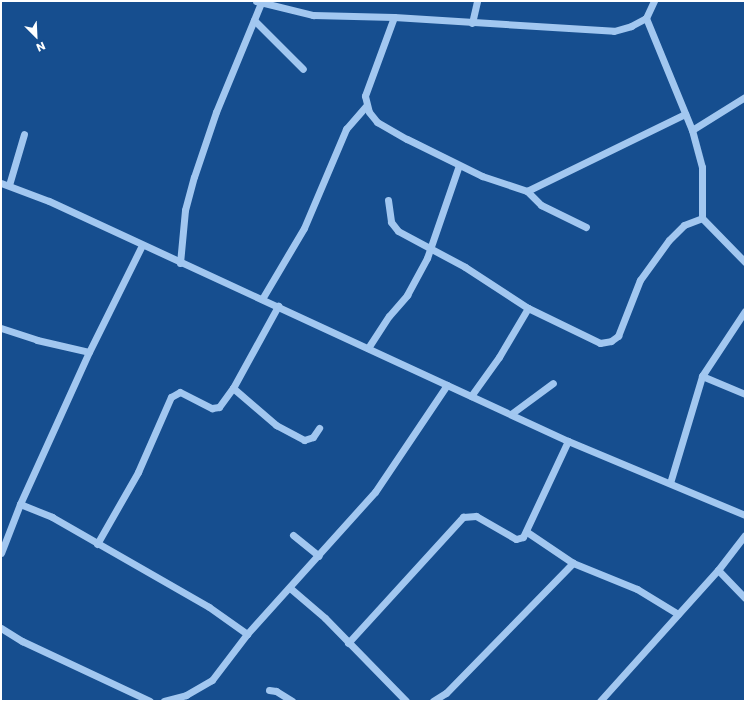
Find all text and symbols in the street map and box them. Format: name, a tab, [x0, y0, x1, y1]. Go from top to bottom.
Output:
north arrow	[16, 16, 56, 56]
text: N	[34, 38, 48, 56]

